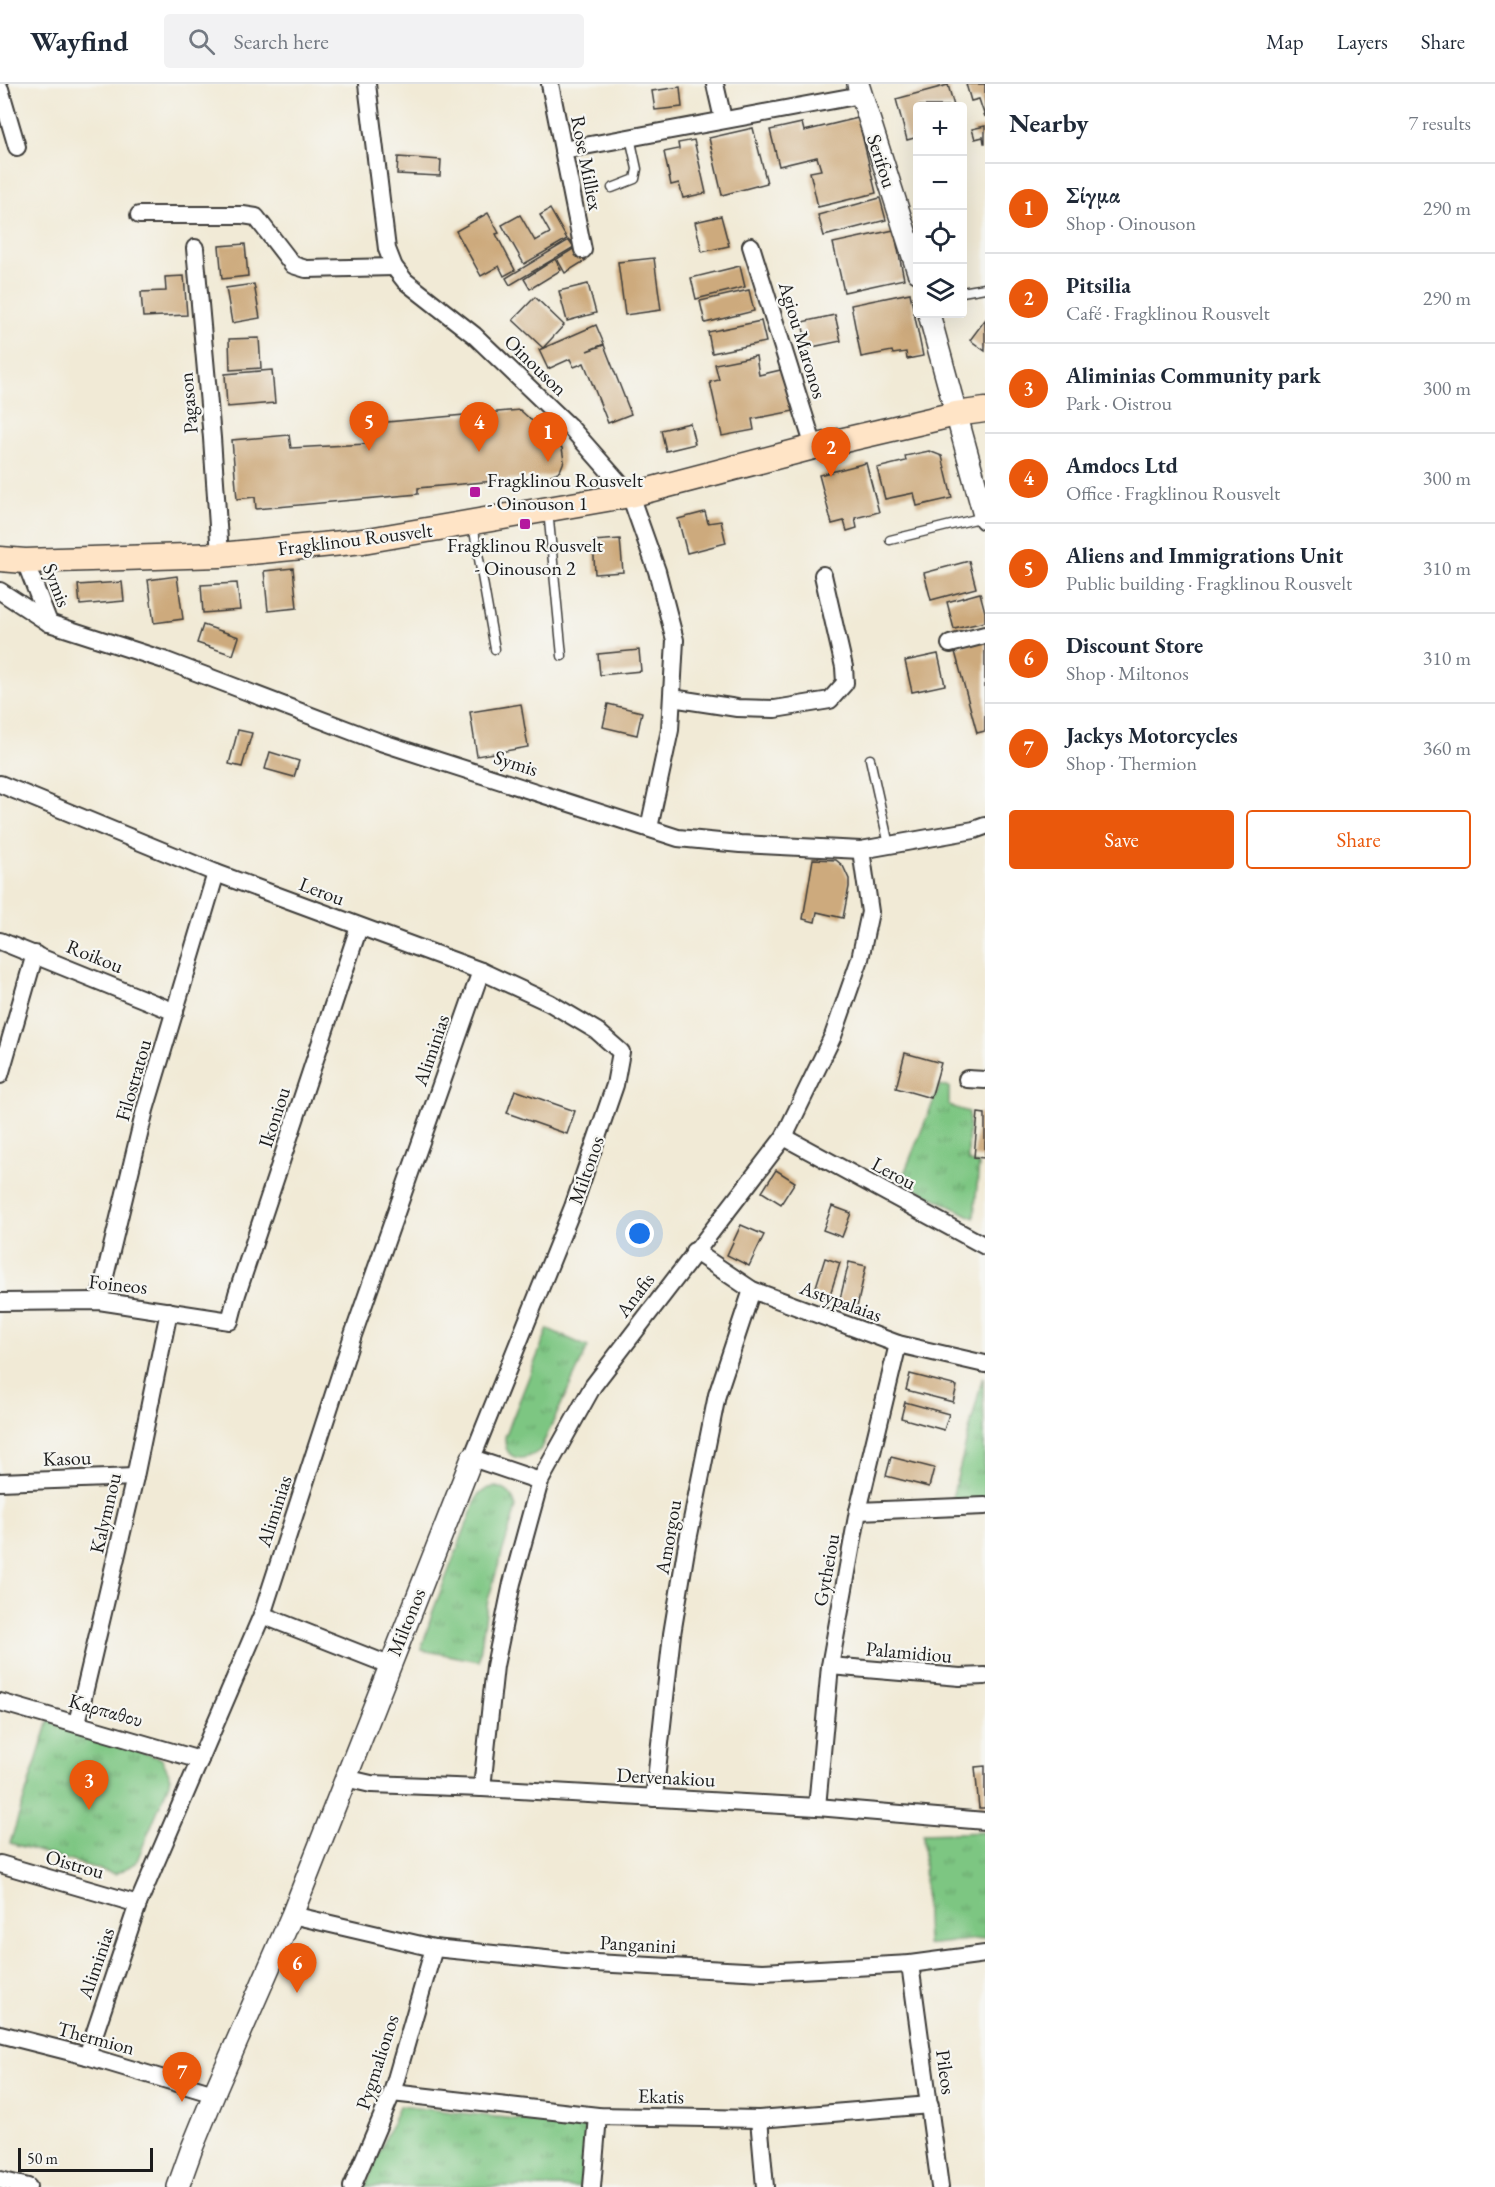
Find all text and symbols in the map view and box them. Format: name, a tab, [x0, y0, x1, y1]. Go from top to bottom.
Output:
search box	[164, 14, 584, 68]
text: Wayfind	[30, 23, 128, 59]
icon: search	[185, 25, 218, 58]
text: Search here	[233, 27, 329, 56]
text: Map	[1266, 28, 1304, 55]
text: Layers	[1337, 28, 1388, 55]
text: Share	[1421, 28, 1465, 55]
map controls	[913, 102, 967, 318]
button: +	[913, 102, 967, 156]
text: Nearby	[1009, 106, 1089, 140]
text: 7 results	[1408, 110, 1471, 136]
street label: Rose Milliex	[565, 113, 609, 213]
street label: Serifou	[861, 131, 903, 192]
button: −	[913, 156, 967, 210]
text: Σίγμα	[1066, 181, 1120, 210]
text: 1	[1023, 195, 1034, 221]
text: 290 m	[1423, 195, 1471, 221]
button: locate	[913, 210, 967, 264]
text: Shop · Oinouson	[1066, 210, 1196, 236]
button: layers	[913, 264, 967, 318]
text: Pitsilia	[1066, 271, 1131, 300]
street label: Agiou Maronos	[773, 277, 833, 402]
text: 2	[1023, 285, 1034, 311]
text: 290 m	[1423, 285, 1471, 311]
text: Café · Fragklinou Rousvelt	[1066, 300, 1270, 326]
street label: Oinouson	[499, 329, 573, 402]
text: Aliminias Community park	[1066, 361, 1321, 390]
street label: Pagason	[172, 371, 204, 435]
text: 3	[1023, 375, 1034, 401]
text: 300 m	[1423, 375, 1471, 401]
text: Park · Oistrou	[1066, 390, 1172, 416]
pin: 5	[350, 402, 388, 451]
pin: 4	[460, 402, 498, 452]
pin: 1	[528, 412, 568, 462]
pin: 2	[812, 428, 850, 477]
text: Amdocs Ltd	[1066, 451, 1178, 480]
text: 4	[1023, 465, 1034, 491]
text: 300 m	[1423, 465, 1471, 491]
place label: Fragklinou Rousvelt - Oinouson 1	[487, 467, 644, 516]
text: Office · Fragklinou Rousvelt	[1066, 480, 1280, 506]
marker: Fragklinou Rousvelt - Oinouson 1	[468, 485, 482, 499]
street label: Fragklinou Rousvelt	[276, 517, 435, 561]
marker: Fragklinou Rousvelt - Oinouson 2	[518, 517, 532, 531]
place label: Fragklinou Rousvelt - Oinouson 2	[447, 532, 604, 581]
text: Aliens and Immigrations Unit	[1066, 541, 1343, 570]
text: 5	[1023, 555, 1034, 581]
text: 310 m	[1423, 555, 1471, 581]
street label: Symis	[37, 559, 77, 611]
text: Public building · Fragklinou Rousvelt	[1066, 570, 1352, 596]
text: Discount Store	[1066, 631, 1203, 660]
text: 6	[1023, 645, 1034, 671]
text: 310 m	[1423, 645, 1471, 671]
text: Shop · Miltonos	[1066, 660, 1189, 686]
text: Jackys Motorcycles	[1066, 721, 1238, 750]
text: 7	[1023, 735, 1034, 761]
text: 360 m	[1423, 735, 1471, 761]
street label: Symis	[491, 744, 541, 782]
text: Shop · Thermion	[1066, 750, 1197, 776]
button: Save	[1009, 810, 1234, 869]
button: Share	[1246, 810, 1471, 869]
street label: Lerou	[296, 871, 349, 912]
street label: Roikou	[63, 933, 128, 979]
street label: Aliminias	[406, 1011, 455, 1090]
street label: Filostratou	[109, 1036, 157, 1124]
street label: Ikoniou	[252, 1083, 296, 1150]
street label: Miltonos	[562, 1132, 610, 1208]
street label: Lerou	[867, 1151, 921, 1196]
your location	[625, 1219, 654, 1248]
street label: Foineos	[87, 1268, 149, 1300]
street label: Anafis	[609, 1268, 660, 1323]
street label: Astypalaias	[795, 1274, 886, 1328]
street label: Kasou	[42, 1444, 92, 1472]
street label: Kalymnou	[83, 1470, 127, 1556]
street label: Aliminias	[250, 1472, 298, 1551]
street label: Amorgou	[649, 1497, 687, 1577]
street label: Gytheiou	[807, 1531, 845, 1608]
street label: Miltonos	[381, 1584, 431, 1660]
street label: Palamidiou	[865, 1635, 954, 1669]
street label: Καρπαθου	[66, 1687, 146, 1733]
pin: 3	[70, 1760, 109, 1810]
street label: Dervenakiou	[616, 1761, 717, 1793]
street label: Oistrou	[43, 1843, 108, 1885]
street label: Aliminias	[71, 1924, 120, 2003]
street label: Panganini	[599, 1929, 677, 1959]
pin: 6	[278, 1944, 316, 1993]
street label: Pygmalionos	[349, 2011, 405, 2113]
street label: Thermion	[54, 2015, 138, 2061]
street label: Pileos	[930, 2048, 962, 2096]
pin: 7	[162, 2052, 201, 2102]
street label: Ekatis	[638, 2083, 684, 2109]
scale bar	[18, 2145, 153, 2172]
text: 50 m	[27, 2148, 58, 2169]

